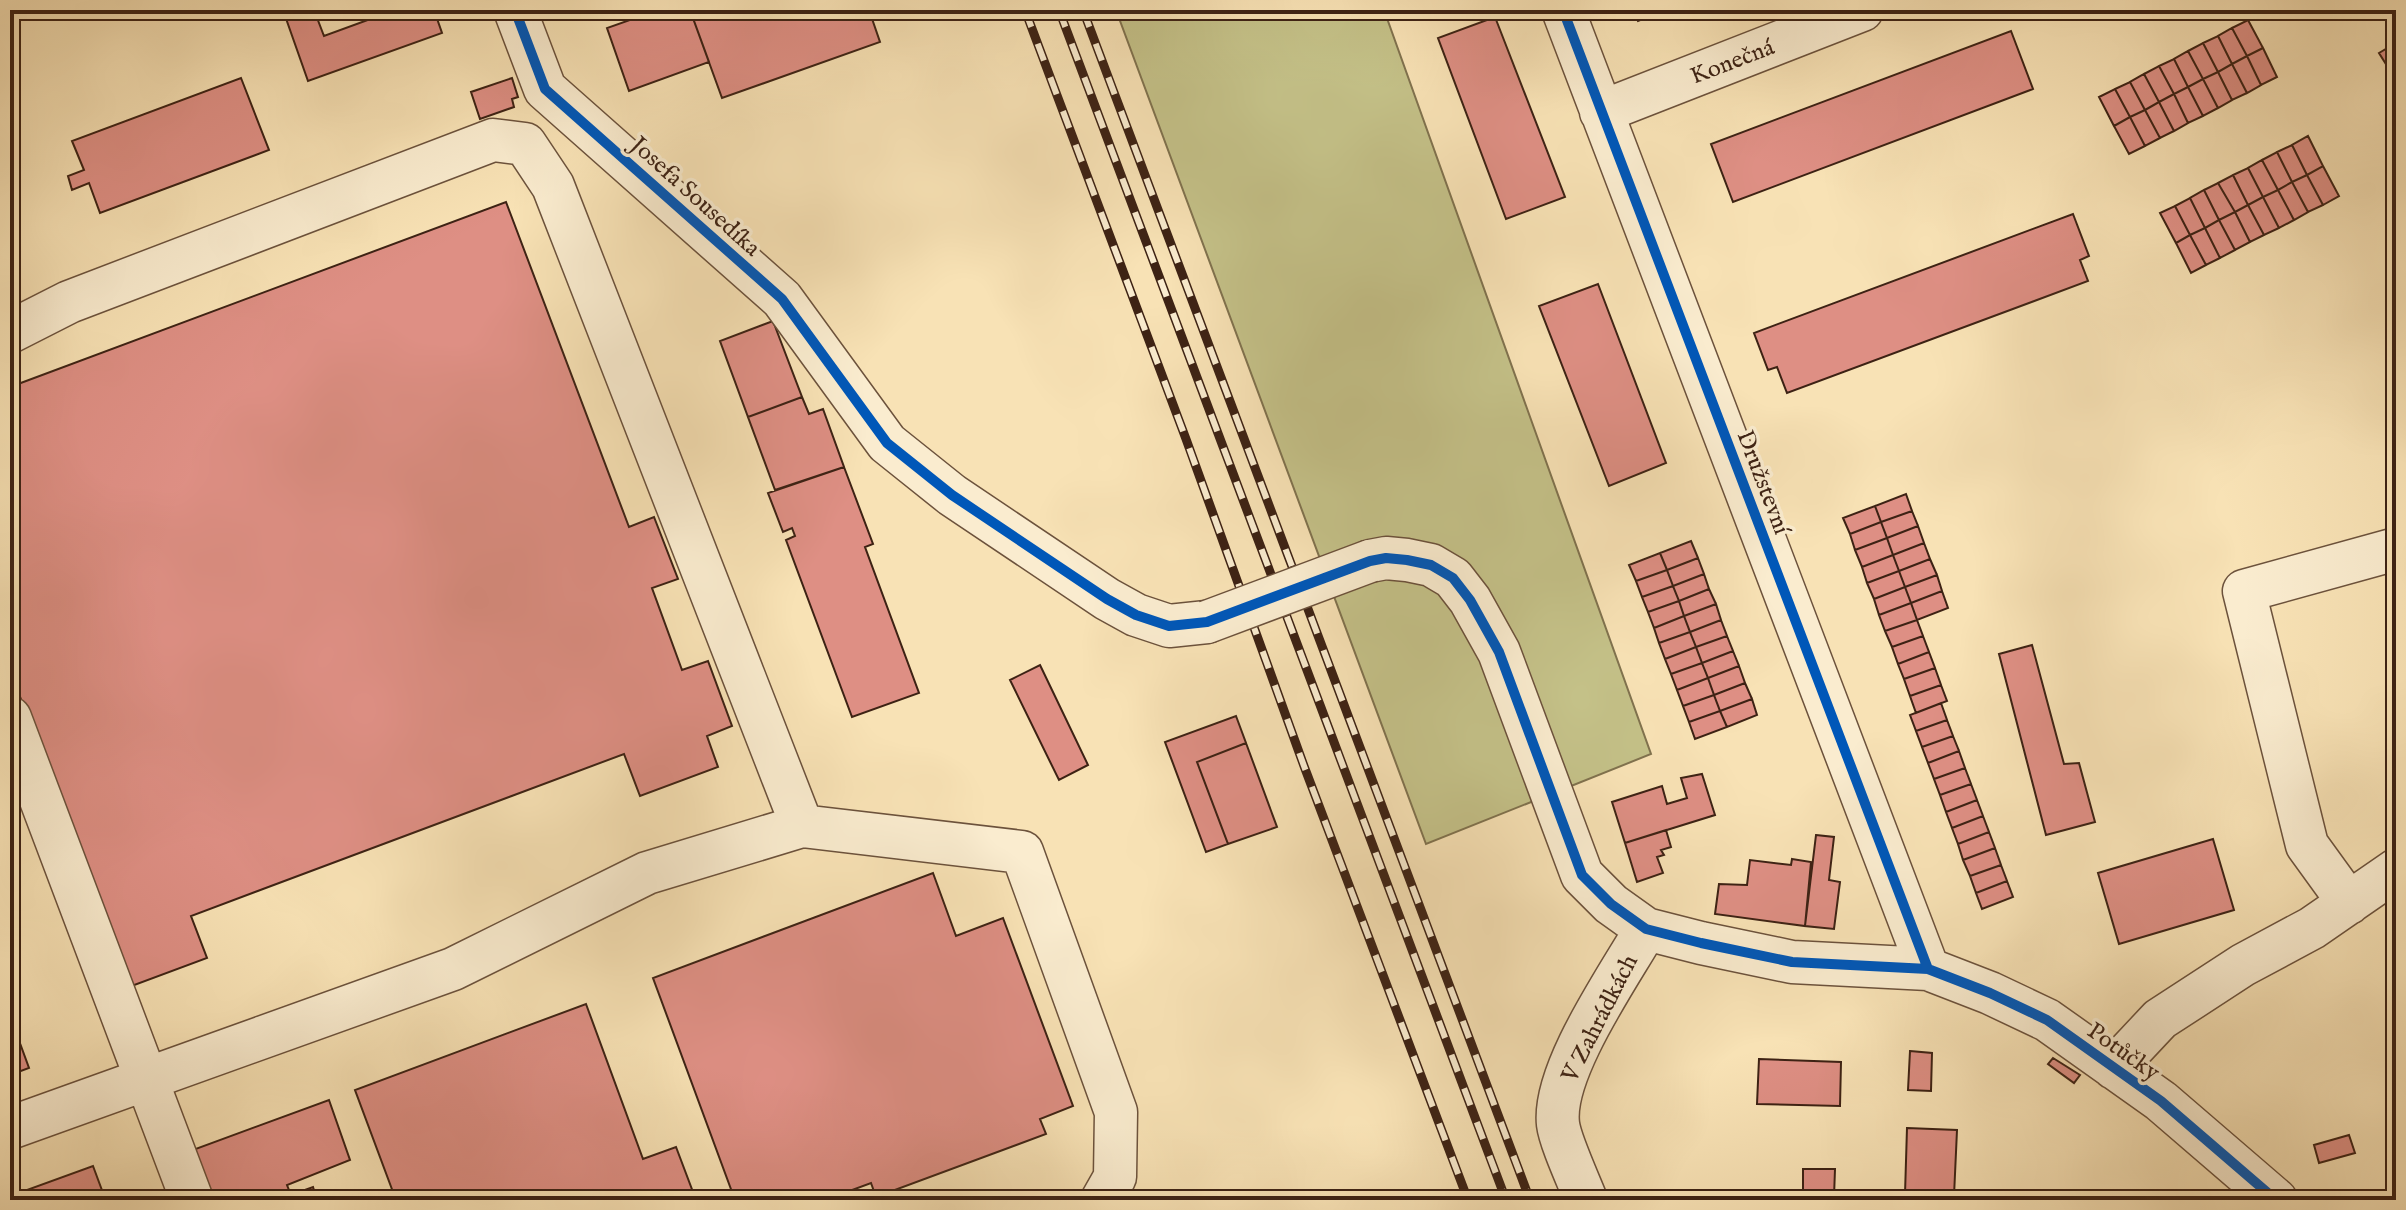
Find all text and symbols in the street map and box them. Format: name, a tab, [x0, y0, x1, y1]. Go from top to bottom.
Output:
street label: Konečná	[1686, 32, 1779, 93]
street label: Josefa Sousedíka	[621, 128, 767, 264]
street label: Družstevní	[1729, 426, 1797, 541]
street label: V Zahrádkách	[1554, 949, 1646, 1089]
street label: Potůčky	[2081, 1016, 2166, 1089]

